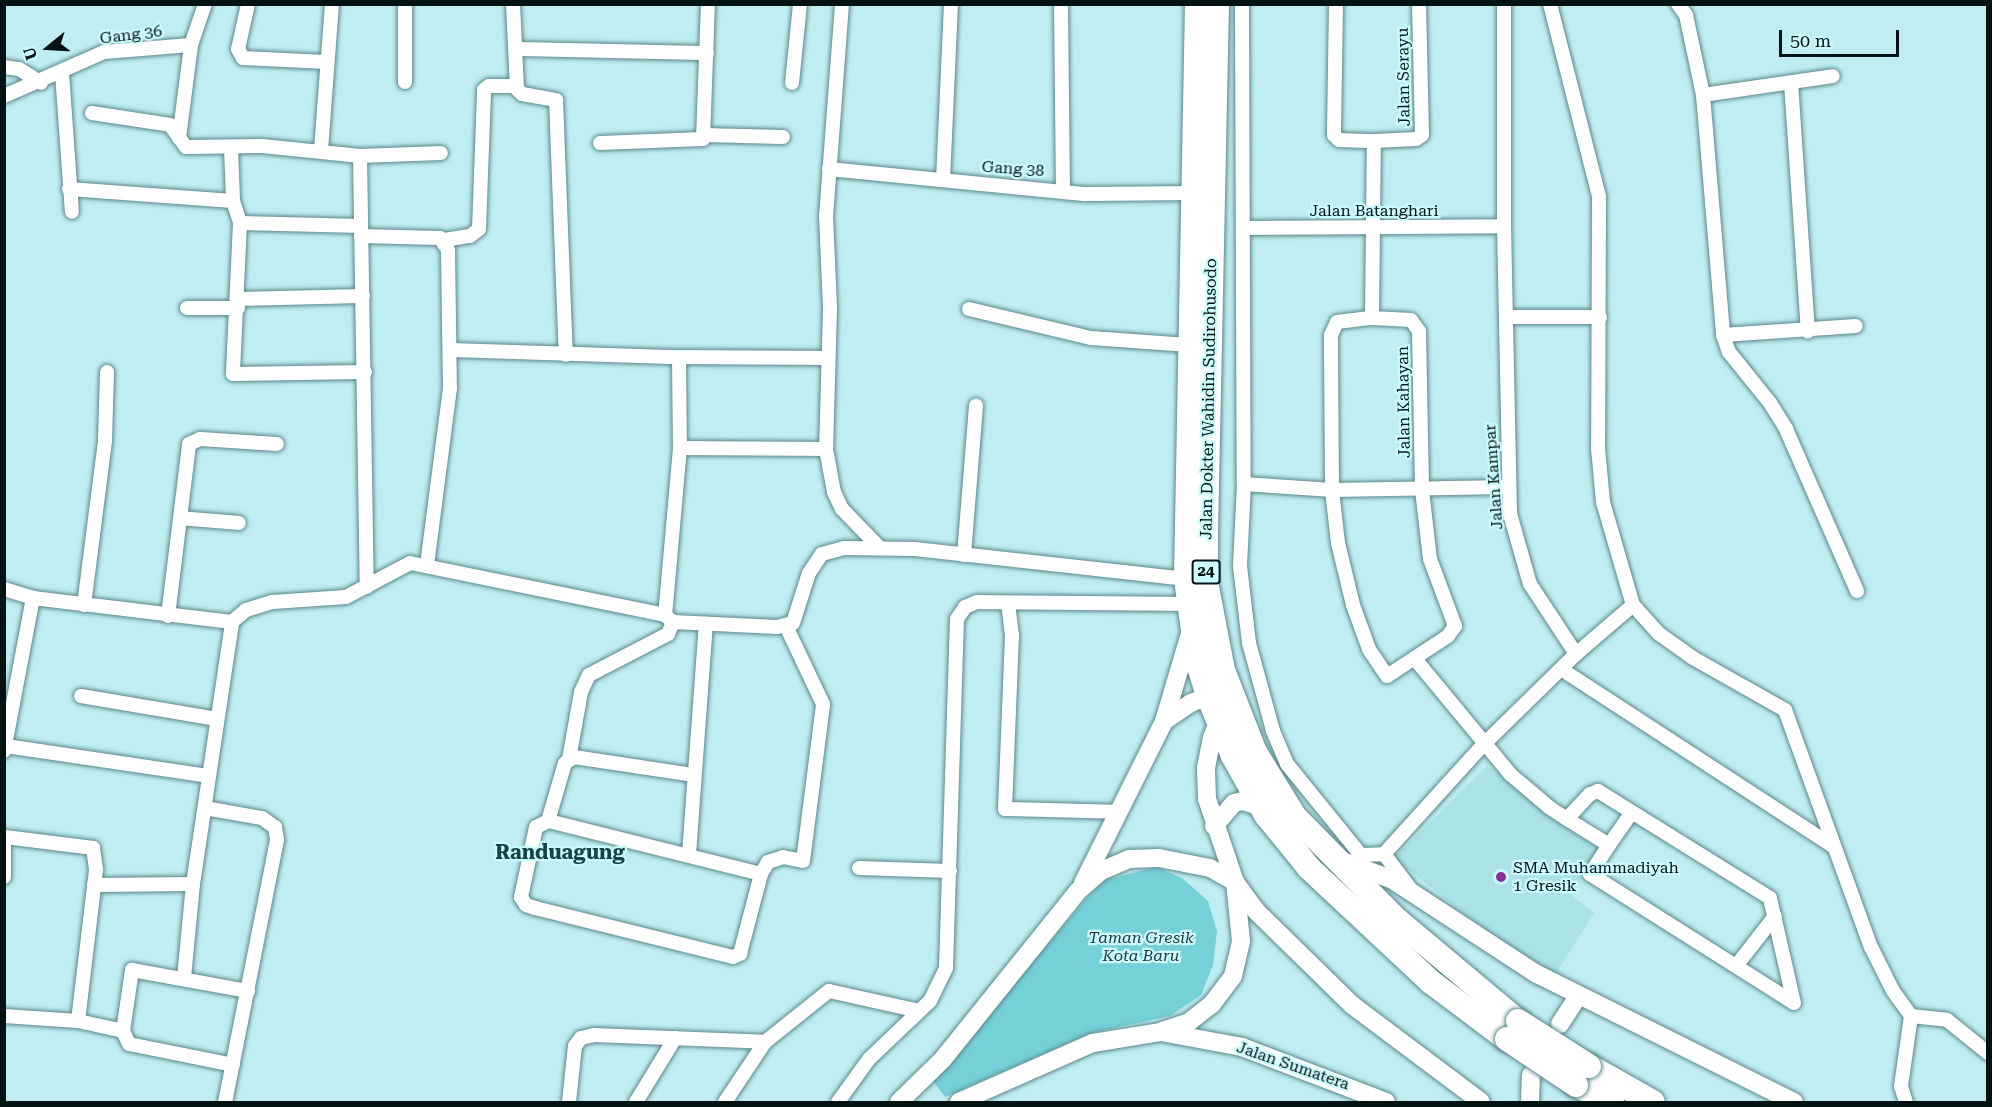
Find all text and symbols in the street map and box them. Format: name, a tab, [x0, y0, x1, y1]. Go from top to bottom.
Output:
north arrow	[18, 18, 78, 78]
scale bar	[1782, 18, 1902, 56]
street label: Gang 36	[99, 22, 163, 48]
street label: Jalan Serayu	[1394, 28, 1414, 126]
text: 50 m	[1790, 30, 1831, 51]
text: U	[19, 45, 41, 63]
street label: Gang 38	[981, 157, 1045, 181]
street label: Jalan Batanghari	[1309, 201, 1439, 221]
street label: Jalan Dokter Wahidin Sudirohusodo	[1197, 258, 1221, 540]
street label: Jalan Kahayan	[1393, 346, 1415, 458]
street label: Jalan Kampar	[1481, 424, 1507, 530]
road number: 24	[1191, 560, 1221, 584]
district label: Randuagung	[495, 840, 625, 864]
place label: SMA Muhammadiyah 1 Gresik	[1513, 858, 1679, 896]
marker: SMA Muhammadiyah 1 Gresik	[1494, 870, 1508, 884]
park label: Taman Gresik Kota Baru	[1088, 928, 1194, 966]
street label: Jalan Sumatera	[1234, 1038, 1352, 1094]

